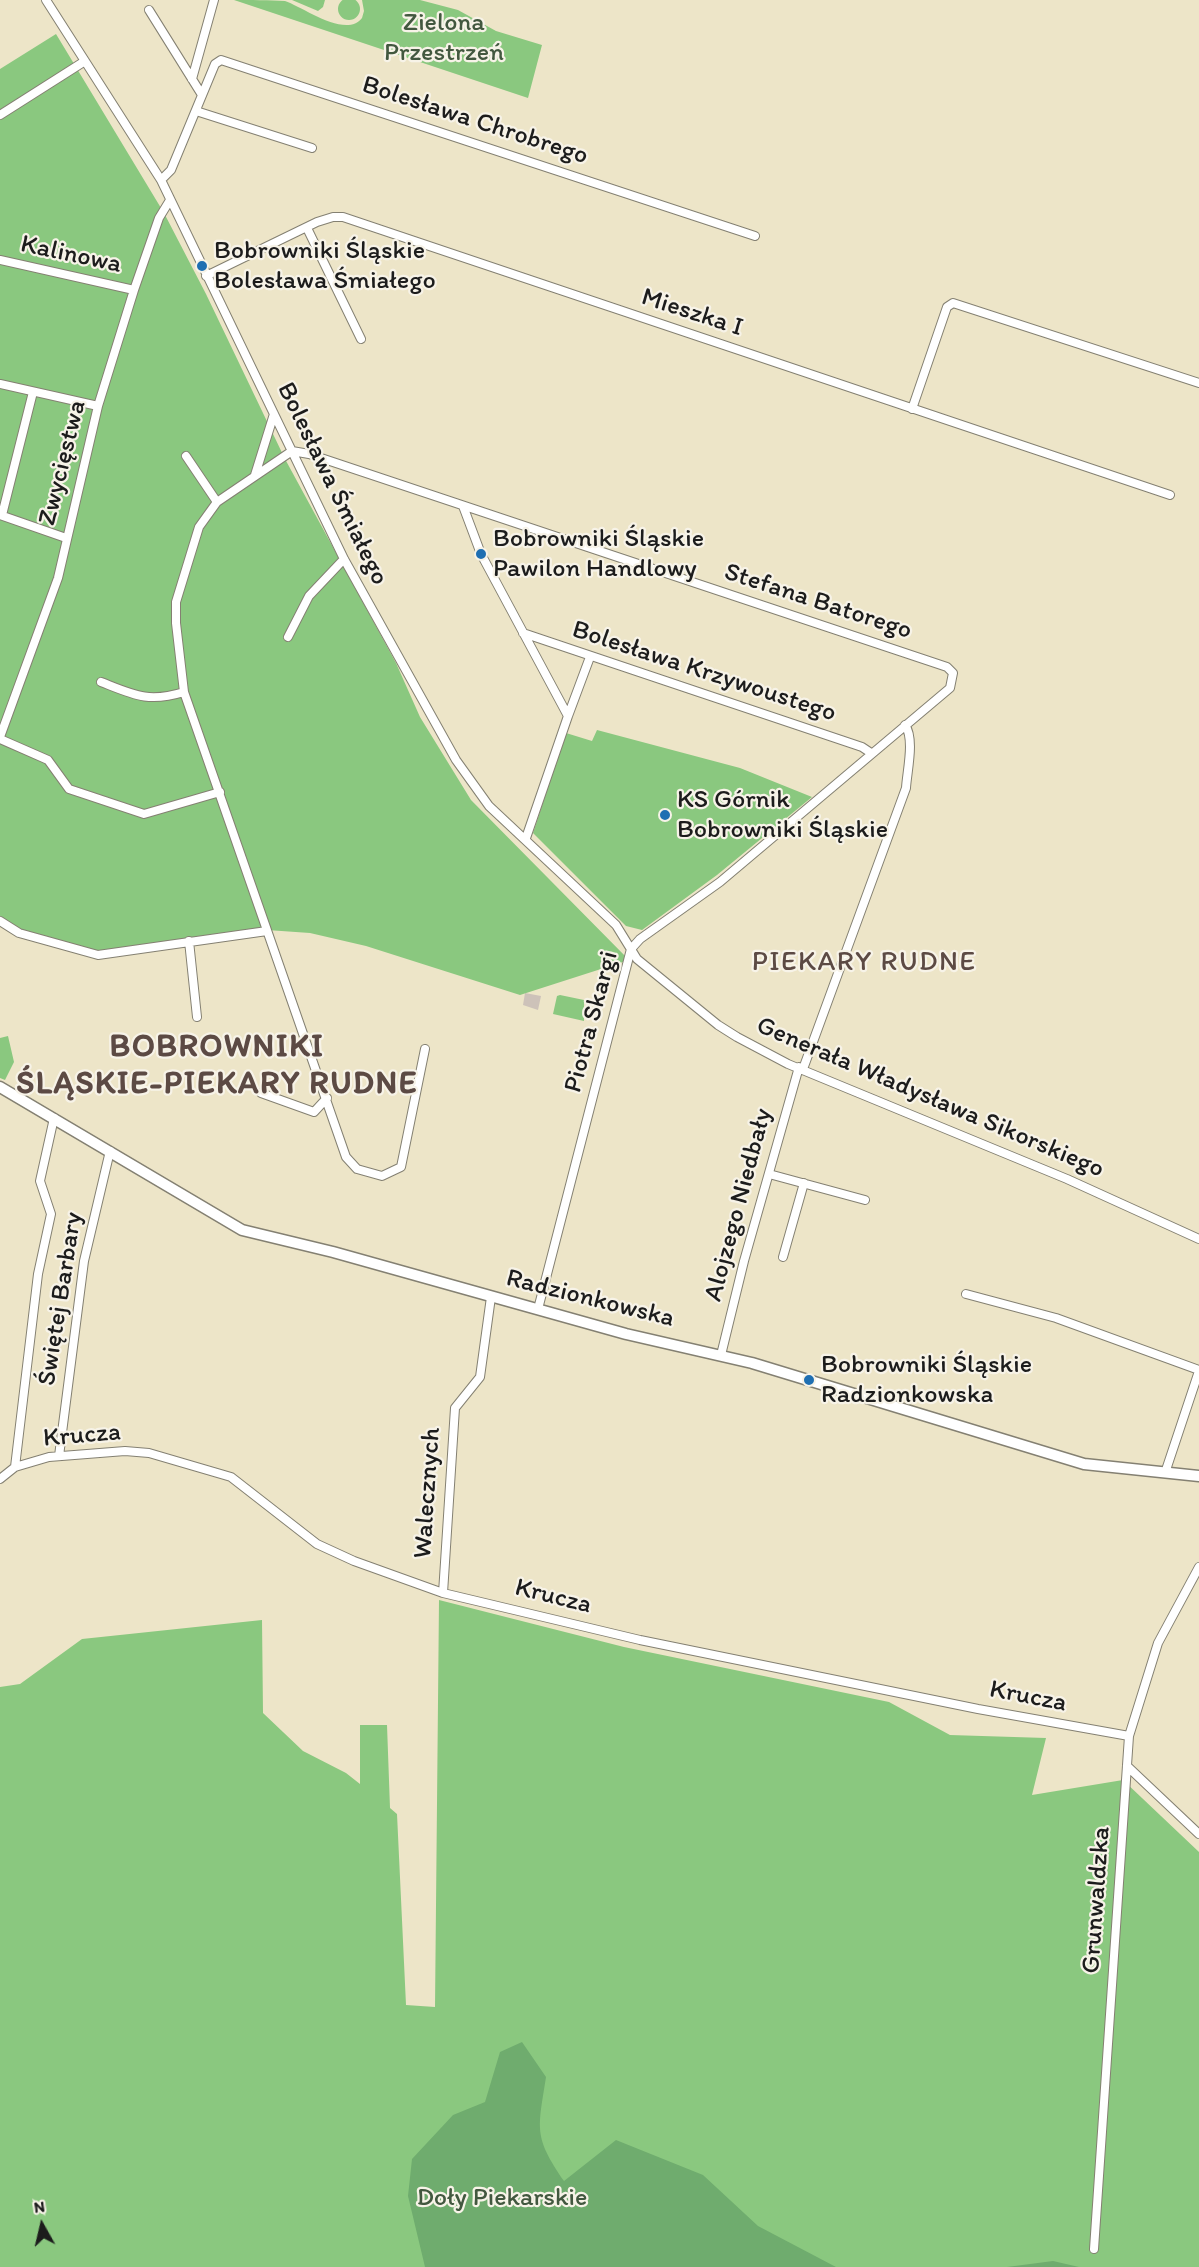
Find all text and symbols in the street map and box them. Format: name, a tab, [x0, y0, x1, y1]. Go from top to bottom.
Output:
park label: Zielona Przestrzeń	[384, 7, 504, 68]
street label: Bolesława Chrobrego	[358, 70, 592, 172]
street label: Kalinowa	[18, 229, 124, 281]
place label: Bobrowniki Śląskie Bolesława Śmiałego	[214, 235, 436, 296]
marker: Bobrowniki Śląskie Bolesława Śmiałego	[195, 259, 209, 273]
street label: Mieszka I	[637, 282, 747, 344]
street label: Bolesława Śmiałego	[269, 377, 395, 591]
street label: Zwycięstwa	[32, 397, 94, 529]
place label: Bobrowniki Śląskie Pawilon Handlowy	[493, 523, 704, 584]
marker: Bobrowniki Śląskie Pawilon Handlowy	[474, 547, 488, 561]
street label: Stefana Batorego	[720, 557, 916, 647]
street label: Bolesława Krzywoustego	[568, 615, 840, 729]
place label: KS Górnik Bobrowniki Śląskie	[677, 784, 888, 846]
marker: KS Górnik Bobrowniki Śląskie	[658, 808, 672, 822]
district label: PIEKARY RUDNE	[752, 946, 976, 980]
street label: Piotra Skargi	[558, 948, 626, 1096]
street label: Generała Władysława Sikorskiego	[752, 1010, 1108, 1186]
district label: BOBROWNIKI ŚLĄSKIE-PIEKARY RUDNE	[16, 1029, 418, 1104]
street label: Alojzego Niedbały	[698, 1105, 780, 1305]
street label: Świętej Barbary	[32, 1210, 90, 1388]
street label: Radzionkowska	[503, 1263, 677, 1335]
place label: Bobrowniki Śląskie Radzionkowska	[821, 1349, 1032, 1410]
marker: Bobrowniki Śląskie Radzionkowska	[802, 1373, 816, 1387]
street label: Krucza	[42, 1417, 122, 1455]
street label: Walecznych	[408, 1426, 448, 1560]
street label: Krucza	[512, 1572, 594, 1622]
street label: Krucza	[987, 1674, 1069, 1720]
street label: Grunwaldzka	[1076, 1825, 1118, 1975]
park label: Doły Piekarskie	[417, 2182, 587, 2214]
north arrow	[12, 2195, 72, 2255]
text: N	[33, 2197, 46, 2217]

